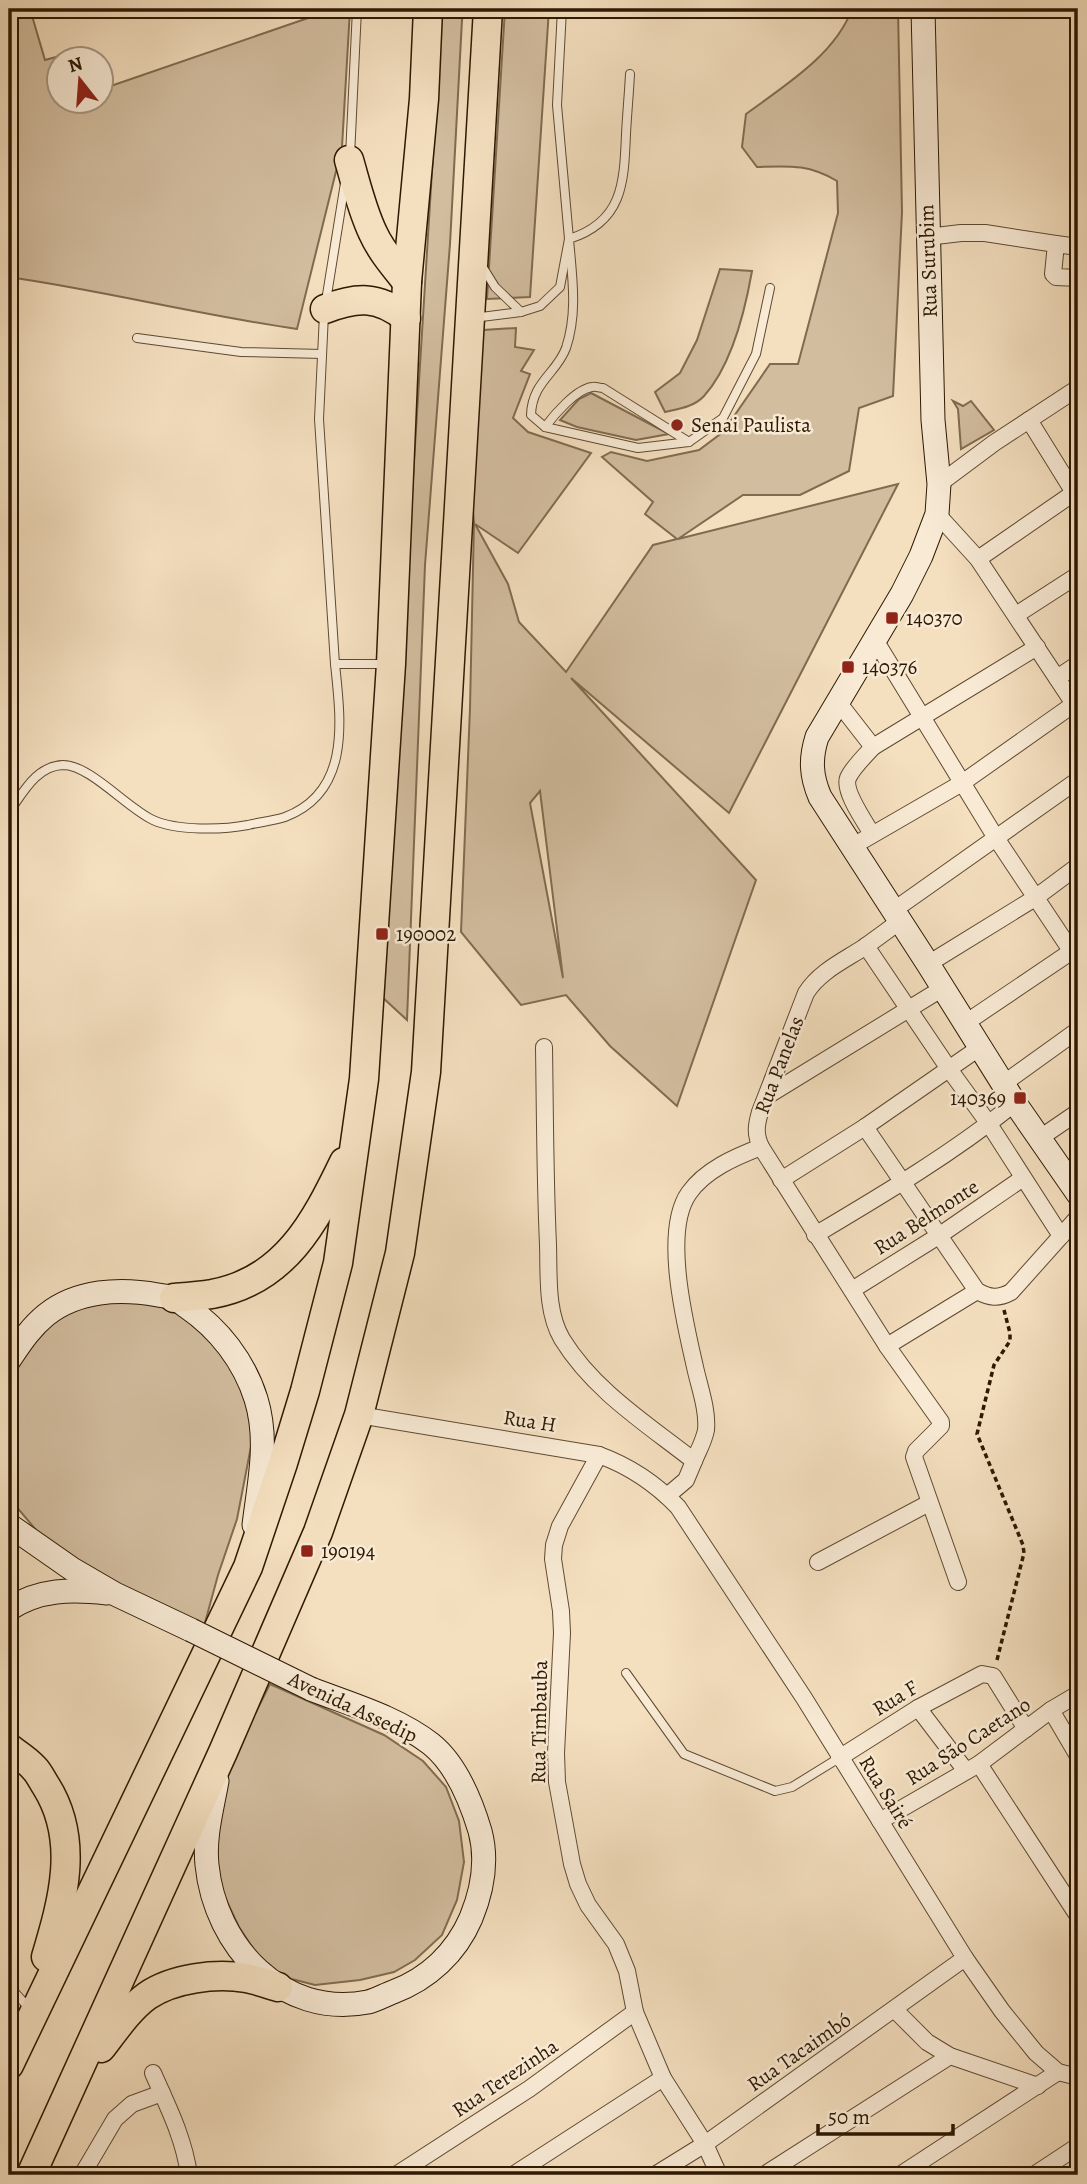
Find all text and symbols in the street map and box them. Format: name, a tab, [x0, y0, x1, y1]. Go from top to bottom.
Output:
north arrow	[46, 46, 116, 116]
text: N	[65, 50, 86, 79]
street label: Rua Surubim	[912, 204, 944, 318]
place label: Senai Paulista	[691, 411, 811, 439]
marker: Senai Paulista	[669, 417, 685, 433]
place label: 140370	[906, 604, 963, 632]
marker: 140370	[884, 610, 900, 626]
place label: 140376	[862, 653, 917, 681]
marker: 140376	[840, 659, 856, 675]
place label: 190002	[396, 920, 456, 948]
marker: 190002	[374, 926, 390, 942]
street label: Rua Panelas	[748, 1012, 810, 1118]
place label: 140369	[950, 1084, 1006, 1112]
marker: 140369	[1012, 1090, 1028, 1106]
street label: Rua Belmonte	[868, 1173, 984, 1261]
street label: Rua H	[501, 1403, 559, 1439]
place label: 190194	[321, 1537, 375, 1565]
marker: 190194	[299, 1543, 315, 1559]
street label: Rua Timbauba	[524, 1660, 554, 1784]
street label: Avenida Assedip	[283, 1664, 422, 1749]
street label: Rua F	[867, 1673, 923, 1722]
street label: Rua São Caetano	[900, 1690, 1036, 1792]
street label: Rua Sairé	[853, 1750, 919, 1834]
street label: Rua Tacaimbó	[742, 2006, 856, 2098]
street label: Rua Terezinha	[446, 2032, 564, 2124]
scale bar	[818, 2093, 952, 2137]
text: 50 m	[828, 2103, 870, 2131]

